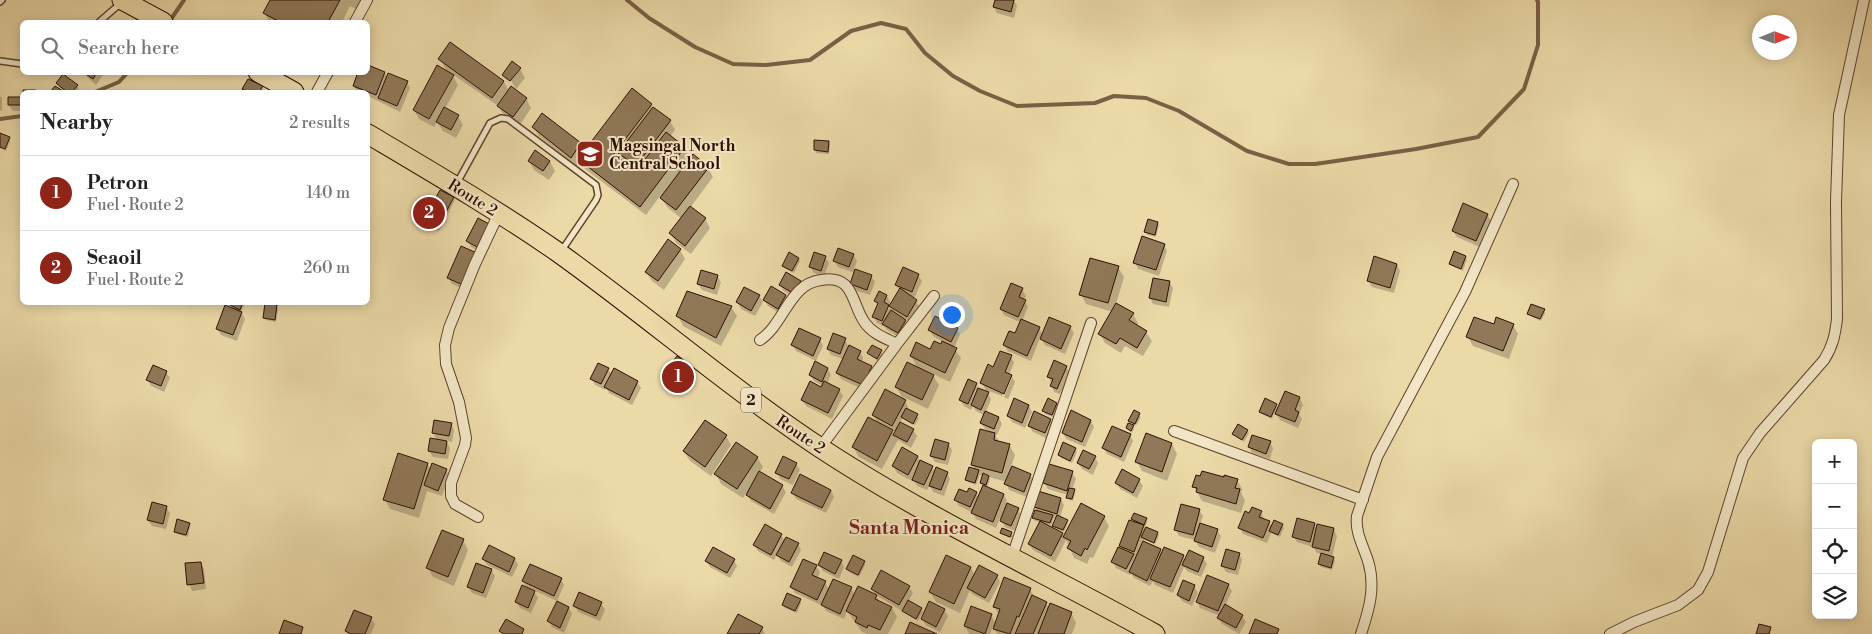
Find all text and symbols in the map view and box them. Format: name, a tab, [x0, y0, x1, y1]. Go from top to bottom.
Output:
north arrow	[1752, 15, 1797, 60]
search box	[20, 20, 370, 75]
icon: search	[38, 34, 66, 62]
text: Search here	[78, 36, 179, 60]
text: Nearby	[40, 110, 113, 136]
text: 2 results	[289, 113, 350, 133]
place label: Magsingal North Central School	[609, 136, 735, 174]
school or university icon: Magsingal North Central School	[575, 139, 605, 169]
text: Petron	[87, 171, 148, 195]
street label: Route 2	[444, 175, 501, 221]
text: 1	[52, 183, 60, 203]
text: 140 m	[306, 183, 350, 203]
pin: 2	[413, 194, 445, 232]
text: Fuel · Route 2	[87, 195, 184, 215]
text: Seaoil	[87, 246, 142, 270]
text: 2	[51, 258, 61, 278]
text: 260 m	[303, 258, 350, 278]
text: Fuel · Route 2	[87, 270, 184, 290]
your location	[939, 302, 965, 328]
pin: 1	[662, 358, 694, 396]
road number: 2	[741, 388, 761, 412]
street label: Route 2	[772, 411, 829, 459]
map controls	[1812, 439, 1857, 619]
button: +	[1812, 439, 1857, 484]
button: −	[1812, 484, 1857, 529]
district label: Santa Monica	[849, 516, 970, 540]
button: locate	[1812, 529, 1857, 574]
button: layers	[1812, 574, 1857, 619]

